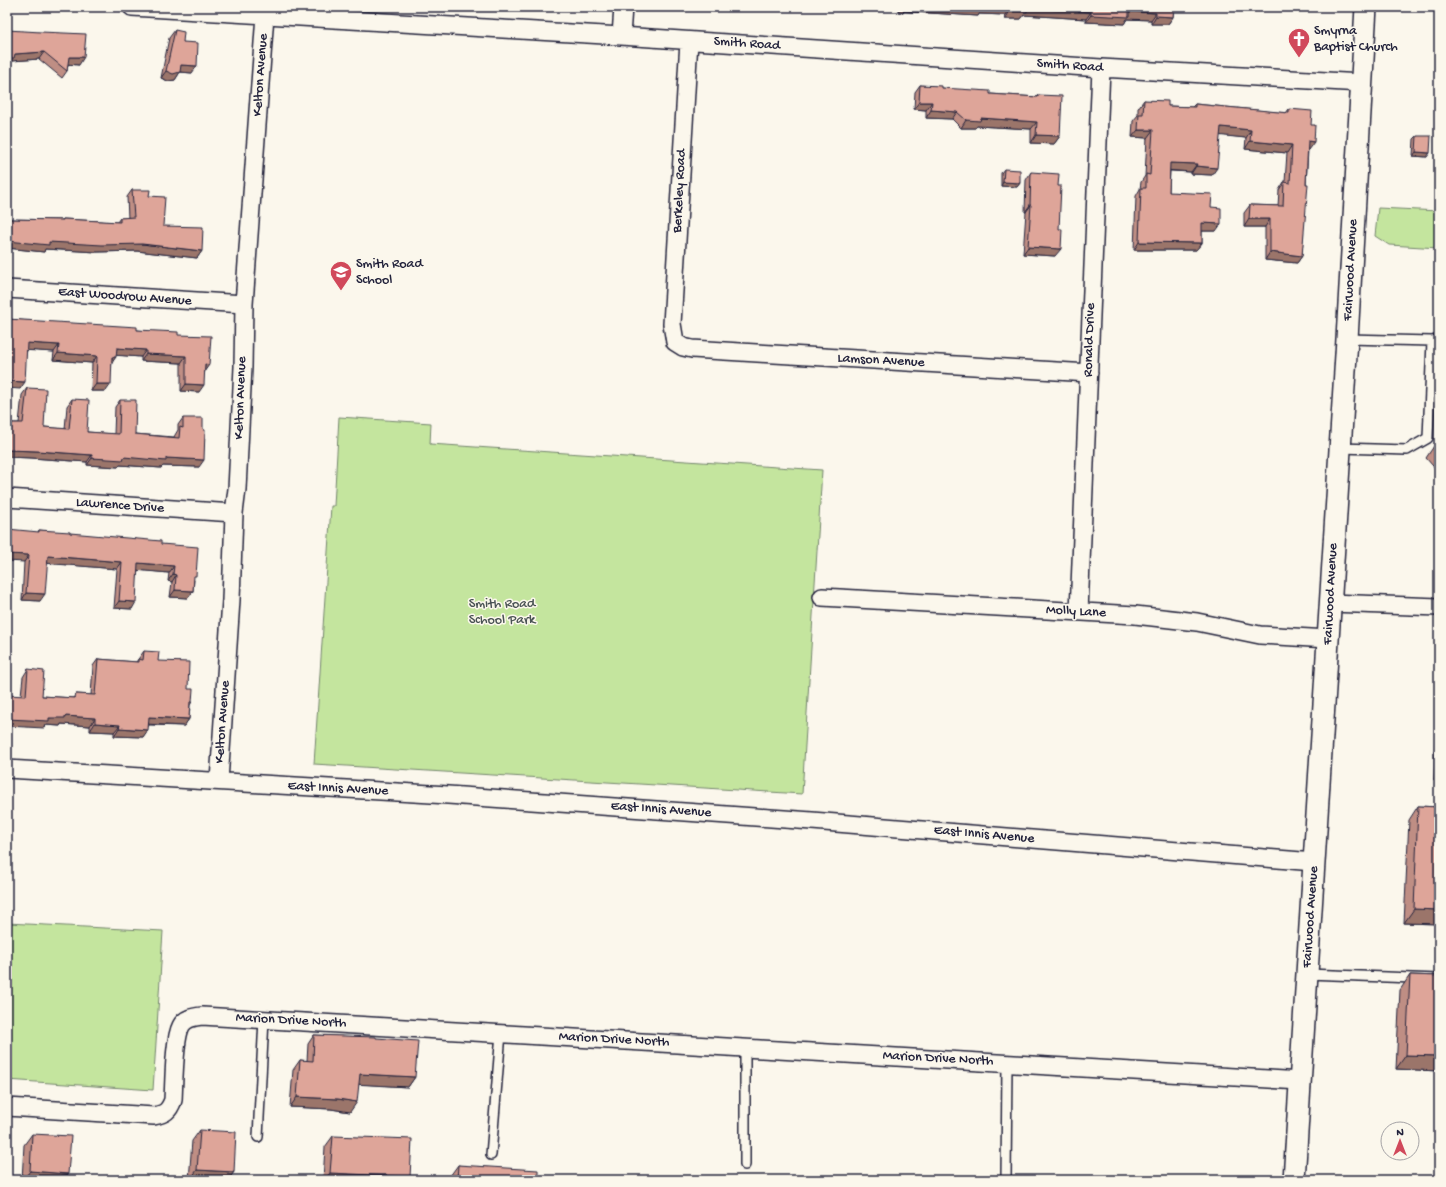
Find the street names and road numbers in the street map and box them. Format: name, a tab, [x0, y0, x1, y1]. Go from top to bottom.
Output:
street label: Kelton Avenue	[250, 32, 272, 117]
street label: Smith Road	[713, 33, 783, 55]
street label: Smith Road	[1036, 55, 1106, 77]
street label: Berkeley Road	[669, 147, 691, 234]
street label: Fairwood Avenue	[1340, 218, 1362, 322]
street label: East Woodrow Avenue	[58, 284, 193, 310]
street label: Ronald Drive	[1080, 302, 1100, 377]
street label: Lamson Avenue	[837, 350, 926, 372]
street label: Kelton Avenue	[231, 355, 251, 440]
street label: Lawrence Drive	[75, 494, 165, 518]
street label: Fairwood Avenue	[1320, 542, 1342, 646]
street label: Molly Lane	[1046, 602, 1107, 622]
street label: Kelton Avenue	[212, 679, 234, 764]
street label: East Innis Avenue	[287, 778, 390, 800]
street label: East Innis Avenue	[610, 798, 713, 822]
street label: East Innis Avenue	[933, 822, 1036, 848]
street label: Fairwood Avenue	[1299, 865, 1323, 969]
street label: Marion Drive North	[235, 1010, 347, 1032]
street label: Marion Drive North	[558, 1029, 670, 1051]
street label: Marion Drive North	[882, 1048, 994, 1070]

